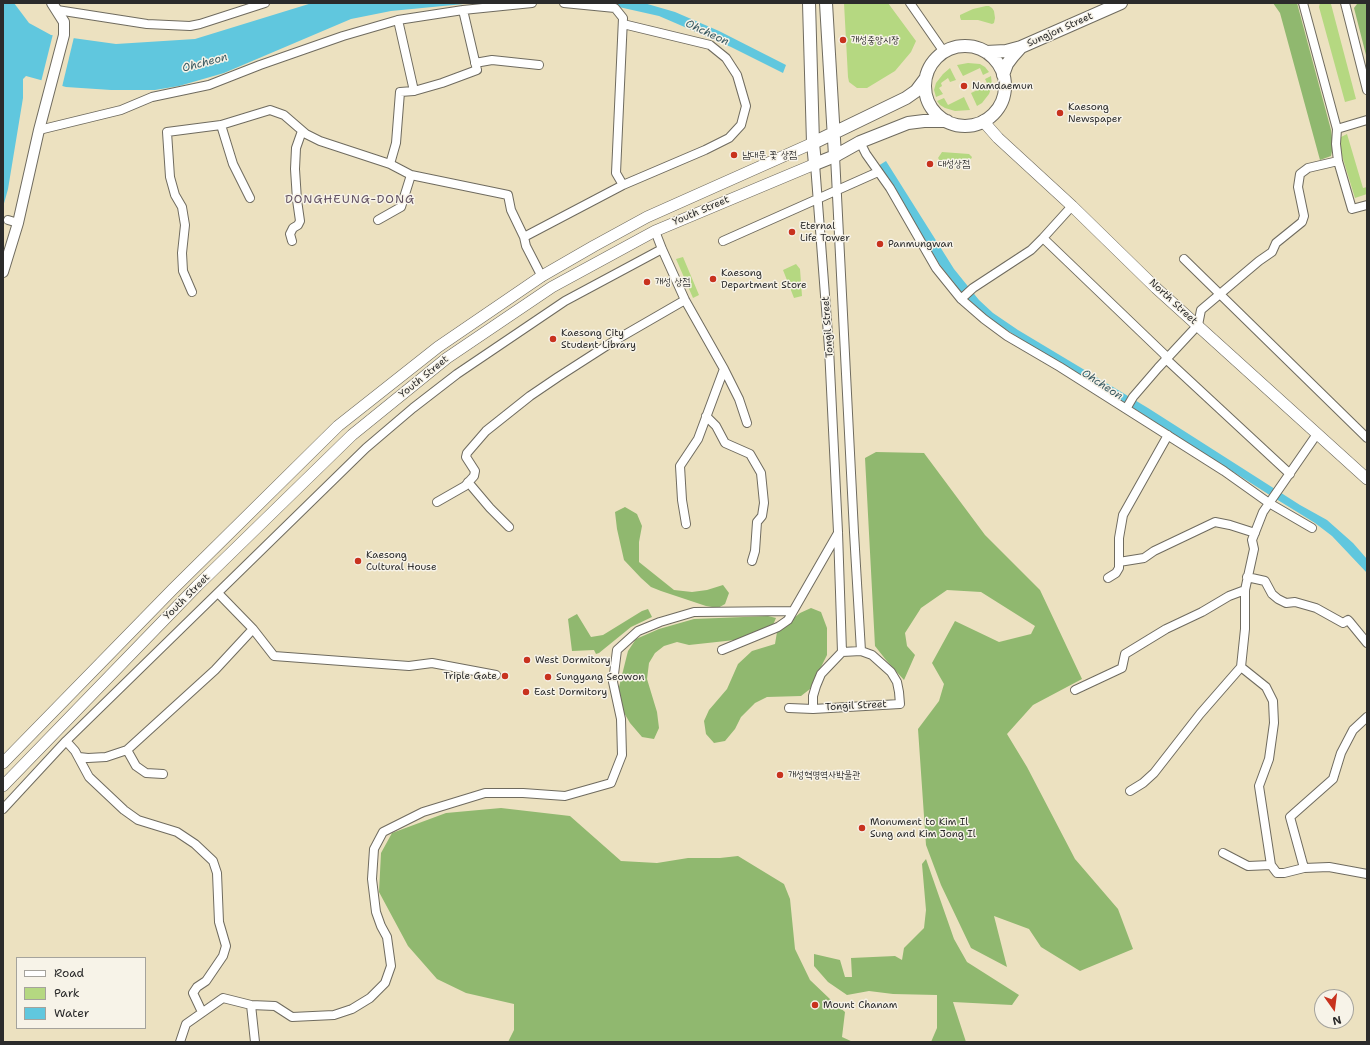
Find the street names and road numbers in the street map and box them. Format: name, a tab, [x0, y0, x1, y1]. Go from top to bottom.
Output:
street label: Sungjon Street	[1025, 10, 1095, 50]
street label: Youth Street	[671, 194, 731, 228]
street label: North Street	[1147, 277, 1199, 327]
street label: Tongil Street	[820, 296, 836, 358]
street label: Youth Street	[397, 353, 451, 401]
street label: Youth Street	[162, 572, 212, 622]
street label: Tongil Street	[825, 698, 887, 714]

